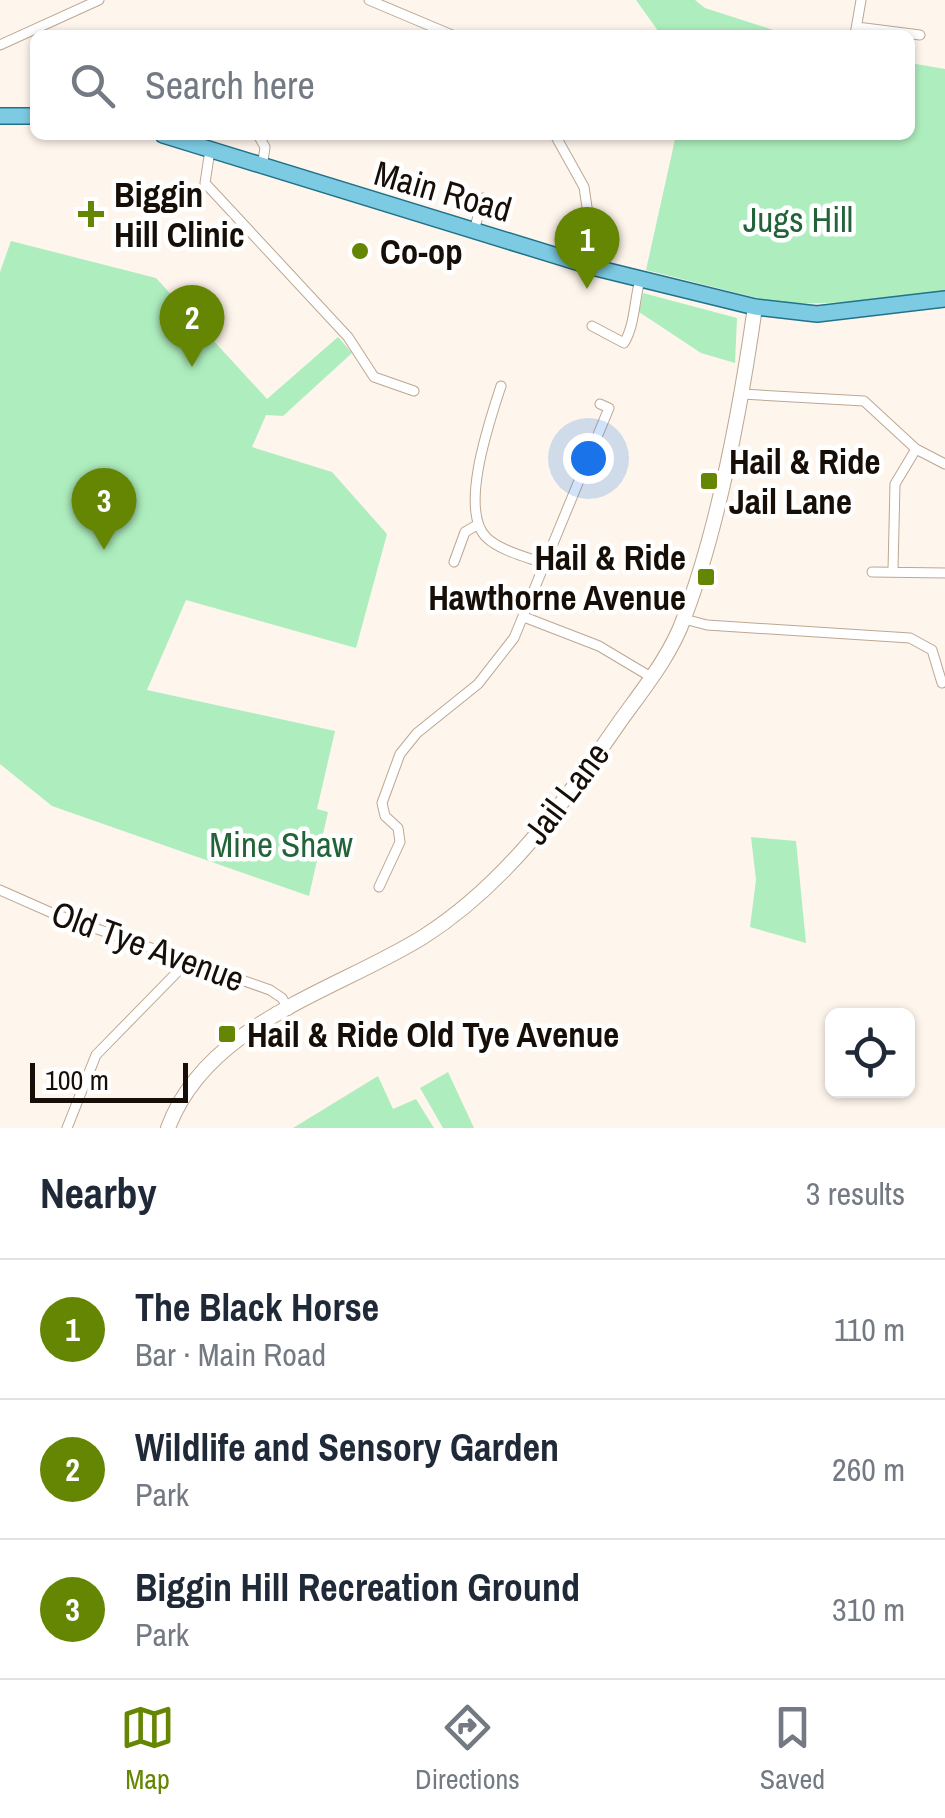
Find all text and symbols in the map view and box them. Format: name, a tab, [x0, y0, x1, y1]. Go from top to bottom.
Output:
search box	[30, 30, 915, 140]
icon: search	[65, 58, 120, 113]
text: Search here	[145, 60, 315, 111]
street label: Main Road	[369, 149, 517, 233]
place label: Biggin Hill Clinic	[114, 171, 245, 258]
park label: Jugs Hill	[743, 196, 853, 243]
marker: Biggin Hill Clinic	[78, 201, 104, 227]
pin: 1	[554, 206, 620, 289]
place label: Co-op	[380, 228, 463, 275]
marker: Co-op	[349, 240, 371, 262]
pin: 2	[160, 284, 224, 367]
your location	[563, 433, 614, 484]
place label: Hail & Ride Jail Lane	[729, 438, 881, 525]
pin: 3	[72, 468, 136, 550]
marker: Hail & Ride Jail Lane	[698, 470, 720, 492]
place label: Hail & Ride Hawthorne Avenue	[428, 534, 686, 621]
marker: Hail & Ride Hawthorne Avenue	[695, 566, 717, 588]
street label: Jail Lane	[512, 732, 620, 854]
park label: Mine Shaw	[209, 821, 353, 868]
street label: Old Tye Avenue	[45, 889, 251, 1003]
map controls	[825, 1008, 915, 1098]
button: locate	[825, 1008, 915, 1098]
place label: Hail & Ride Old Tye Avenue	[247, 1011, 619, 1058]
marker: Hail & Ride Old Tye Avenue	[216, 1023, 238, 1045]
scale bar	[30, 1058, 188, 1102]
text: 100 m	[45, 1061, 109, 1099]
text: Nearby	[40, 1165, 157, 1221]
text: 3 results	[806, 1172, 905, 1215]
text: The Black Horse	[135, 1282, 379, 1333]
text: 1	[65, 1308, 80, 1351]
text: 110 m	[834, 1308, 905, 1351]
text: Bar · Main Road	[135, 1333, 326, 1376]
text: Wildlife and Sensory Garden	[135, 1422, 559, 1473]
text: 2	[65, 1448, 80, 1491]
text: 260 m	[832, 1448, 905, 1491]
text: Park	[135, 1473, 189, 1516]
text: Biggin Hill Recreation Ground	[135, 1562, 580, 1613]
text: 3	[65, 1588, 80, 1631]
text: 310 m	[832, 1588, 905, 1631]
text: Park	[135, 1613, 189, 1656]
tab: Map	[120, 1700, 175, 1798]
tab: Directions	[415, 1700, 520, 1798]
tab: Saved	[760, 1700, 825, 1798]

